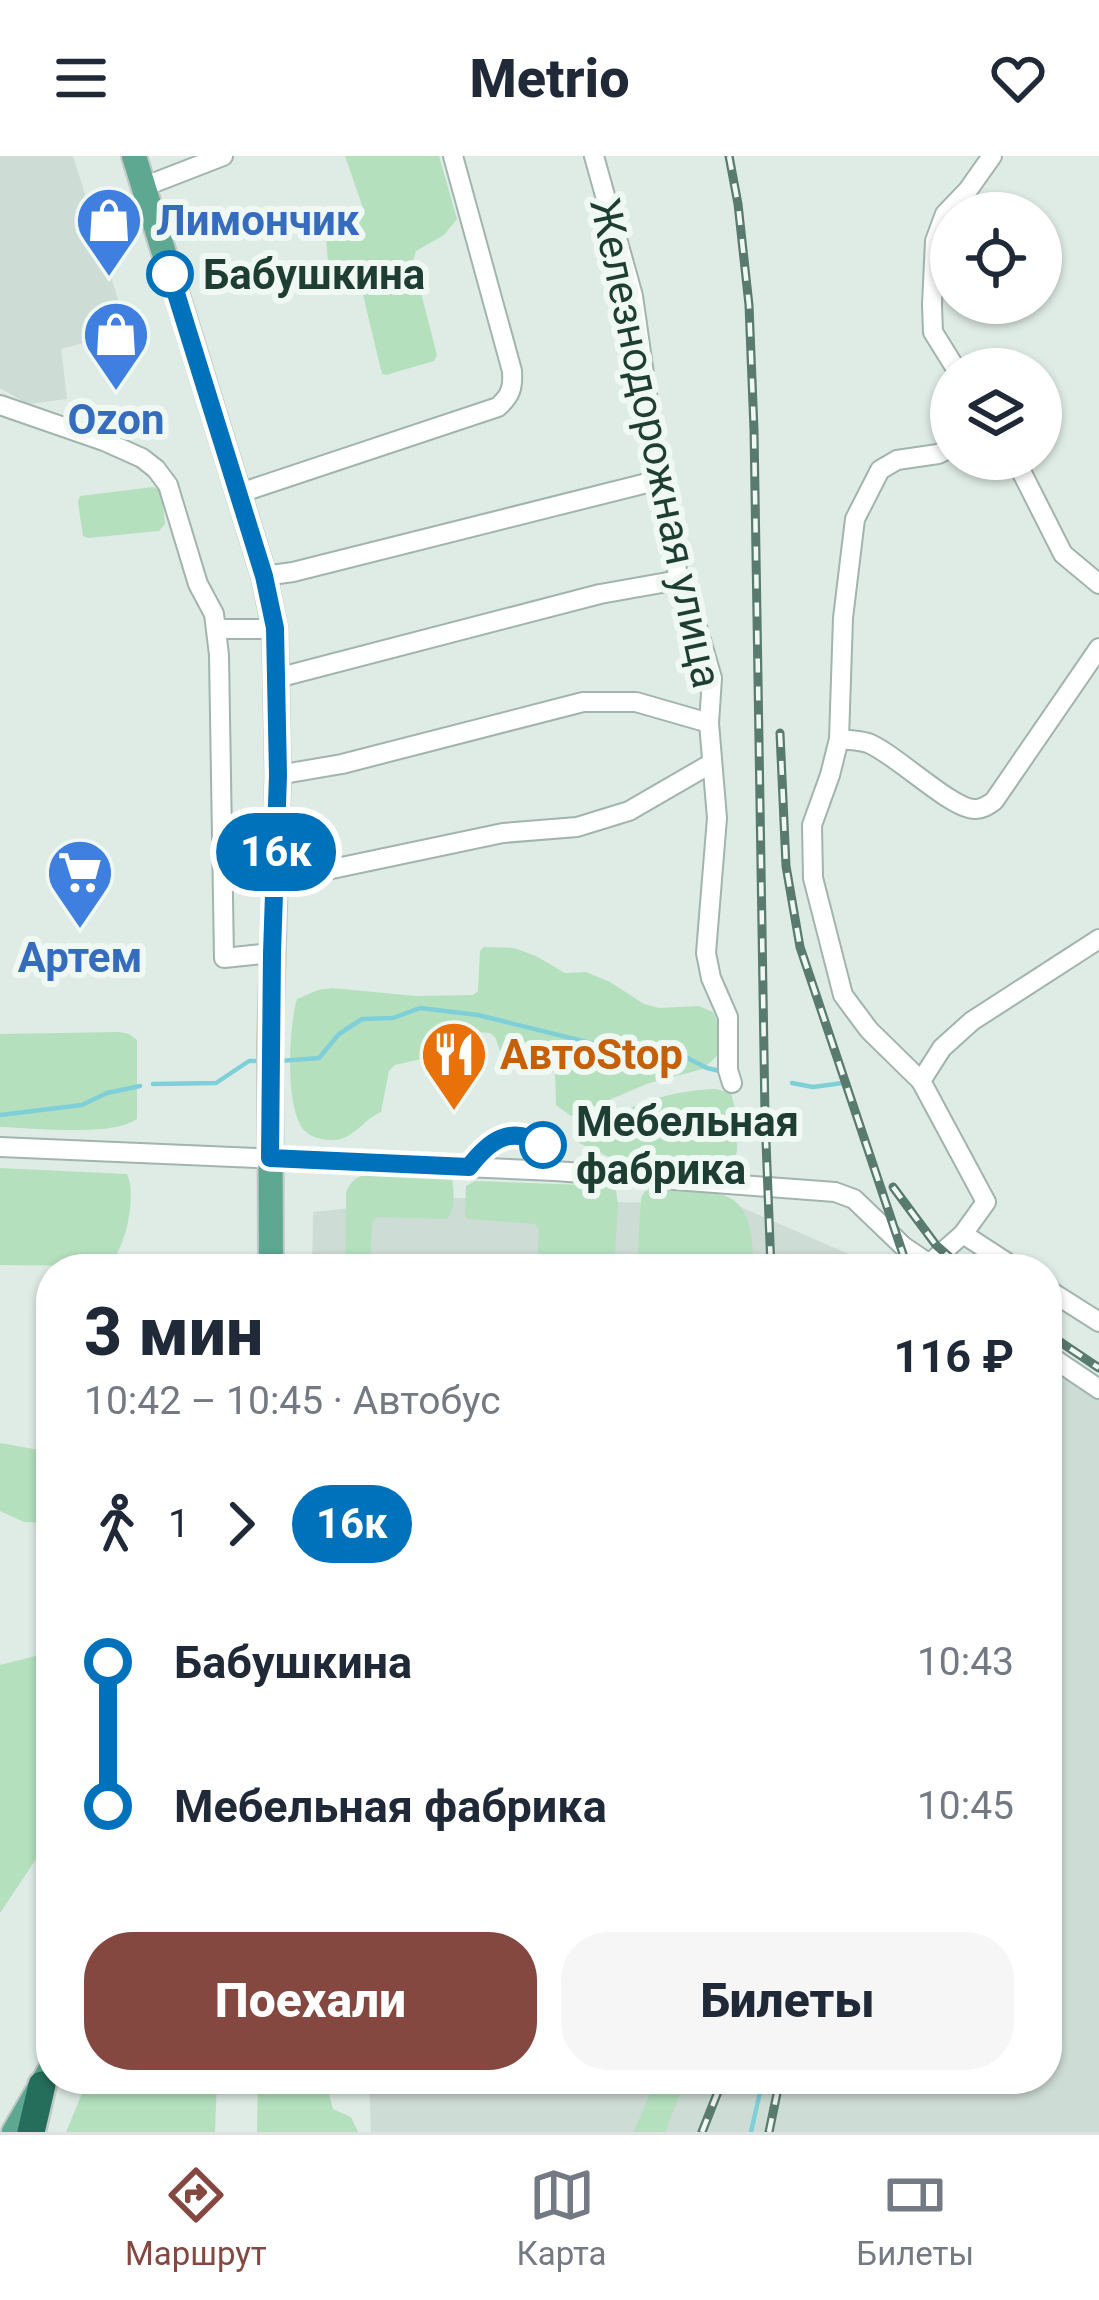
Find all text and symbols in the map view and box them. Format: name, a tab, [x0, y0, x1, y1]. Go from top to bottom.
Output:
icon: menu	[48, 45, 114, 111]
icon: heart	[985, 45, 1051, 111]
text: Metrio	[469, 47, 630, 110]
shop icon: Лимончик	[74, 185, 144, 279]
map controls	[930, 192, 1062, 480]
button: locate	[930, 192, 1062, 324]
street label: Железнодорожная улица	[580, 194, 732, 692]
place label: Лимончик	[156, 196, 360, 245]
place label: Бабушкина	[203, 250, 425, 299]
marker: Бабушкина	[148, 252, 192, 296]
shop icon: Ozon	[81, 299, 151, 393]
button: layers	[930, 348, 1062, 480]
place label: Ozon	[67, 395, 165, 444]
line badge: 16к	[207, 813, 345, 891]
text: 16к	[240, 827, 312, 876]
supermarket icon: Артем	[45, 837, 115, 931]
place label: Артем	[18, 933, 142, 982]
restaurant icon: АвтоStop	[419, 1019, 489, 1113]
place label: АвтоStop	[500, 1030, 683, 1079]
place label: Мебельная фабрика	[576, 1097, 799, 1194]
marker: Мебельная фабрика	[521, 1123, 565, 1167]
text: 3 мин	[84, 1294, 263, 1371]
text: 116 ₽	[894, 1330, 1014, 1383]
text: 10:42 – 10:45 · Автобус	[84, 1378, 501, 1424]
icon: walk	[84, 1491, 150, 1557]
icon: forward	[208, 1491, 274, 1557]
text: 16к	[316, 1499, 388, 1548]
text: 1	[168, 1501, 190, 1547]
text: Бабушкина	[174, 1636, 412, 1689]
text: 10:43	[917, 1639, 1014, 1685]
text: Мебельная фабрика	[174, 1780, 607, 1833]
text: 10:45	[917, 1783, 1014, 1829]
button: Поехали	[84, 1932, 537, 2070]
button: Билеты	[561, 1932, 1014, 2070]
tab: Маршрут	[125, 2162, 267, 2273]
tab: Карта	[517, 2162, 607, 2273]
tab: Билеты	[856, 2162, 974, 2273]

